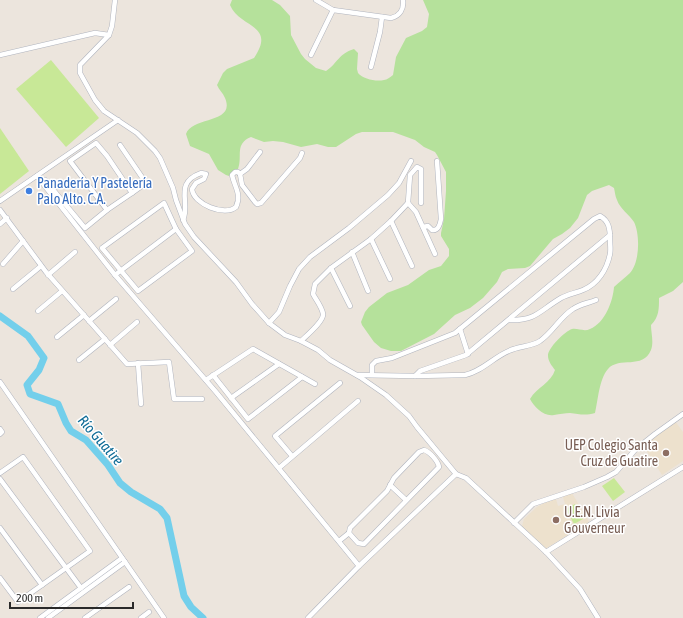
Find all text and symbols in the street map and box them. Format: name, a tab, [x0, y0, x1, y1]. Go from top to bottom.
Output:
place label: Panadería Y Pastelería Palo Alto. C.A.	[37, 175, 152, 207]
marker: Panadería Y Pastelería Palo Alto. C.A.	[24, 186, 34, 196]
water label: Río Guatire	[75, 411, 127, 469]
place label: UEP Colegio Santa Cruz de Guatire	[565, 437, 658, 469]
marker: UEP Colegio Santa Cruz de Guatire	[661, 448, 671, 458]
place label: U.E.N. Livia Gouverneur	[564, 504, 626, 536]
marker: U.E.N. Livia Gouverneur	[551, 515, 561, 525]
scale bar	[10, 584, 133, 610]
text: 200 m	[16, 591, 43, 605]

